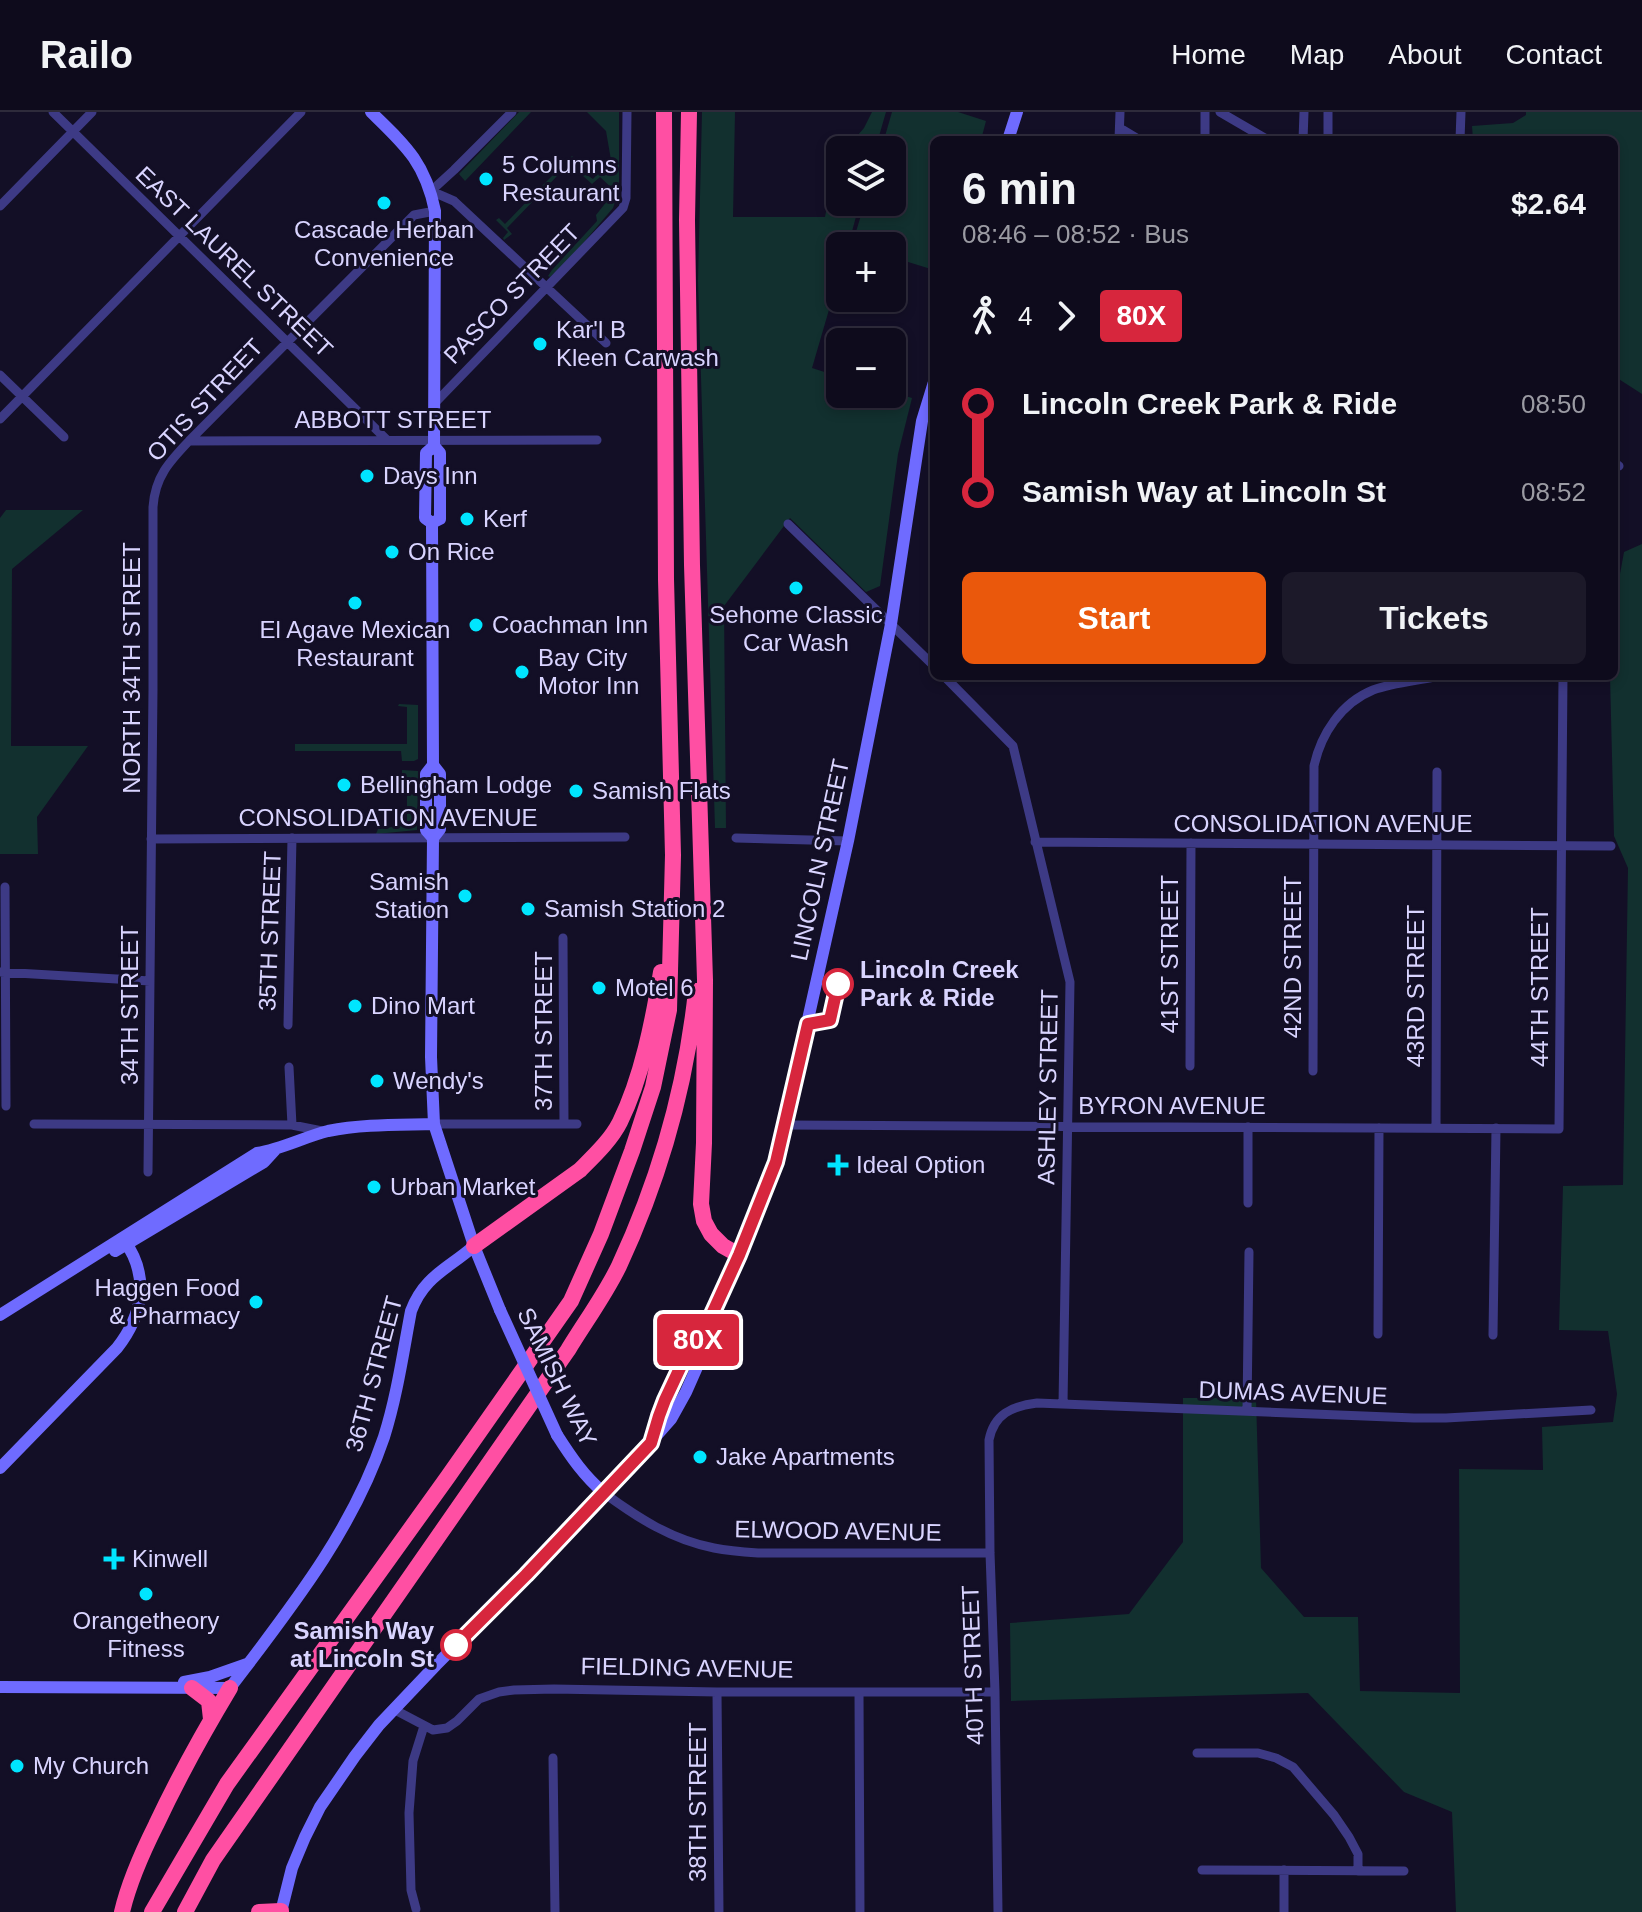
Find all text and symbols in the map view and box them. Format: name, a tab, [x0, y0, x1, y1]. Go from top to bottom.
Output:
text: Railo	[40, 34, 133, 76]
text: Home	[1171, 39, 1246, 70]
text: Map	[1290, 39, 1344, 70]
text: About	[1388, 39, 1462, 70]
text: Contact	[1506, 39, 1602, 70]
map controls	[826, 136, 906, 408]
button: layers	[826, 136, 906, 216]
place label: 5 Columns Restaurant	[502, 151, 620, 206]
street label: EAST LAUREL STREET	[130, 161, 338, 363]
text: 6 min	[962, 164, 1077, 213]
marker: 5 Columns Restaurant	[477, 170, 495, 188]
text: $2.64	[1511, 187, 1586, 220]
marker: Cascade Herban Convenience	[375, 194, 393, 212]
place label: Cascade Herban Convenience	[294, 216, 474, 271]
street label: PASCO STREET	[438, 218, 585, 369]
text: 08:46 – 08:52 · Bus	[962, 219, 1189, 249]
button: +	[826, 232, 906, 312]
icon: walk	[962, 294, 1006, 338]
icon: forward	[1044, 294, 1088, 338]
text: 80X	[1116, 300, 1166, 331]
text: 4	[1018, 301, 1032, 331]
place label: Kar'l B Kleen Carwash	[556, 316, 719, 371]
button: −	[826, 328, 906, 408]
street label: OTIS STREET	[141, 333, 268, 466]
marker: Kar'l B Kleen Carwash	[531, 335, 549, 353]
text: Lincoln Creek Park & Ride	[1022, 387, 1397, 420]
text: 08:50	[1521, 389, 1586, 419]
street label: ABBOTT STREET	[295, 406, 492, 433]
place label: Days Inn	[383, 462, 478, 489]
marker: Days Inn	[358, 467, 376, 485]
text: Samish Way at Lincoln St	[1022, 475, 1386, 508]
text: 08:52	[1521, 477, 1586, 507]
place label: Kerf	[483, 505, 527, 532]
marker: Kerf	[458, 510, 476, 528]
place label: On Rice	[408, 538, 495, 565]
street label: NORTH 34TH STREET	[118, 542, 145, 794]
marker: On Rice	[383, 543, 401, 561]
button: Start	[962, 572, 1266, 664]
button: Tickets	[1282, 572, 1586, 664]
marker: Sehome Classic Car Wash	[787, 579, 805, 597]
marker: El Agave Mexican Restaurant	[346, 594, 364, 612]
place label: Sehome Classic Car Wash	[709, 601, 883, 656]
place label: Coachman Inn	[492, 611, 648, 638]
place label: El Agave Mexican Restaurant	[260, 616, 450, 671]
marker: Coachman Inn	[467, 616, 485, 634]
place label: Bay City Motor Inn	[538, 644, 639, 699]
marker: Bay City Motor Inn	[513, 663, 531, 681]
street label: LINCOLN STREET	[785, 756, 854, 963]
place label: Bellingham Lodge	[360, 771, 552, 798]
marker: Bellingham Lodge	[335, 776, 353, 794]
place label: Samish Flats	[592, 777, 731, 804]
marker: Samish Flats	[567, 782, 585, 800]
street label: CONSOLIDATION AVENUE	[238, 804, 538, 831]
street label: CONSOLIDATION AVENUE	[1173, 810, 1473, 837]
street label: 35TH STREET	[253, 850, 286, 1011]
place label: Samish Station	[369, 868, 449, 923]
street label: 41ST STREET	[1156, 875, 1183, 1033]
street label: 42ND STREET	[1279, 875, 1306, 1038]
marker: Samish Station	[456, 887, 474, 905]
place label: Samish Station 2	[544, 895, 725, 922]
marker: Samish Station 2	[519, 900, 537, 918]
street label: 43RD STREET	[1402, 904, 1429, 1067]
street label: 44TH STREET	[1526, 907, 1553, 1067]
street label: 34TH STREET	[116, 925, 143, 1085]
street label: 37TH STREET	[530, 951, 557, 1111]
place label: Lincoln Creek Park & Ride	[860, 956, 1019, 1011]
marker: Lincoln Creek Park & Ride	[823, 969, 853, 999]
place label: Motel 6	[615, 974, 694, 1001]
marker: Motel 6	[590, 979, 608, 997]
street label: ASHLEY STREET	[1032, 989, 1063, 1185]
place label: Dino Mart	[371, 992, 475, 1019]
marker: Dino Mart	[346, 997, 364, 1015]
place label: Wendy's	[393, 1067, 484, 1094]
marker: Wendy's	[368, 1072, 386, 1090]
street label: BYRON AVENUE	[1078, 1092, 1266, 1119]
place label: Ideal Option	[856, 1151, 985, 1178]
marker: Ideal Option	[827, 1154, 849, 1176]
place label: Urban Market	[390, 1173, 536, 1200]
marker: Urban Market	[365, 1178, 383, 1196]
place label: Haggen Food & Pharmacy	[95, 1274, 240, 1329]
marker: Haggen Food & Pharmacy	[247, 1293, 265, 1311]
street label: 36TH STREET	[340, 1293, 407, 1455]
street label: SAMISH WAY	[512, 1303, 603, 1450]
line badge: 80X	[652, 1314, 744, 1366]
text: 80X	[673, 1324, 723, 1355]
street label: DUMAS AVENUE	[1198, 1376, 1388, 1409]
place label: Jake Apartments	[716, 1443, 895, 1470]
marker: Jake Apartments	[691, 1448, 709, 1466]
street label: ELWOOD AVENUE	[734, 1515, 942, 1546]
place label: Kinwell	[132, 1545, 208, 1572]
marker: Kinwell	[103, 1548, 125, 1570]
street label: 40TH STREET	[956, 1584, 989, 1745]
marker: Orangetheory Fitness	[137, 1585, 155, 1603]
place label: Orangetheory Fitness	[73, 1607, 219, 1662]
place label: Samish Way at Lincoln St	[290, 1617, 435, 1672]
marker: Samish Way at Lincoln St	[441, 1630, 471, 1660]
street label: FIELDING AVENUE	[580, 1652, 794, 1683]
street label: 38TH STREET	[684, 1722, 711, 1882]
place label: My Church	[33, 1752, 149, 1779]
marker: My Church	[8, 1757, 26, 1775]

